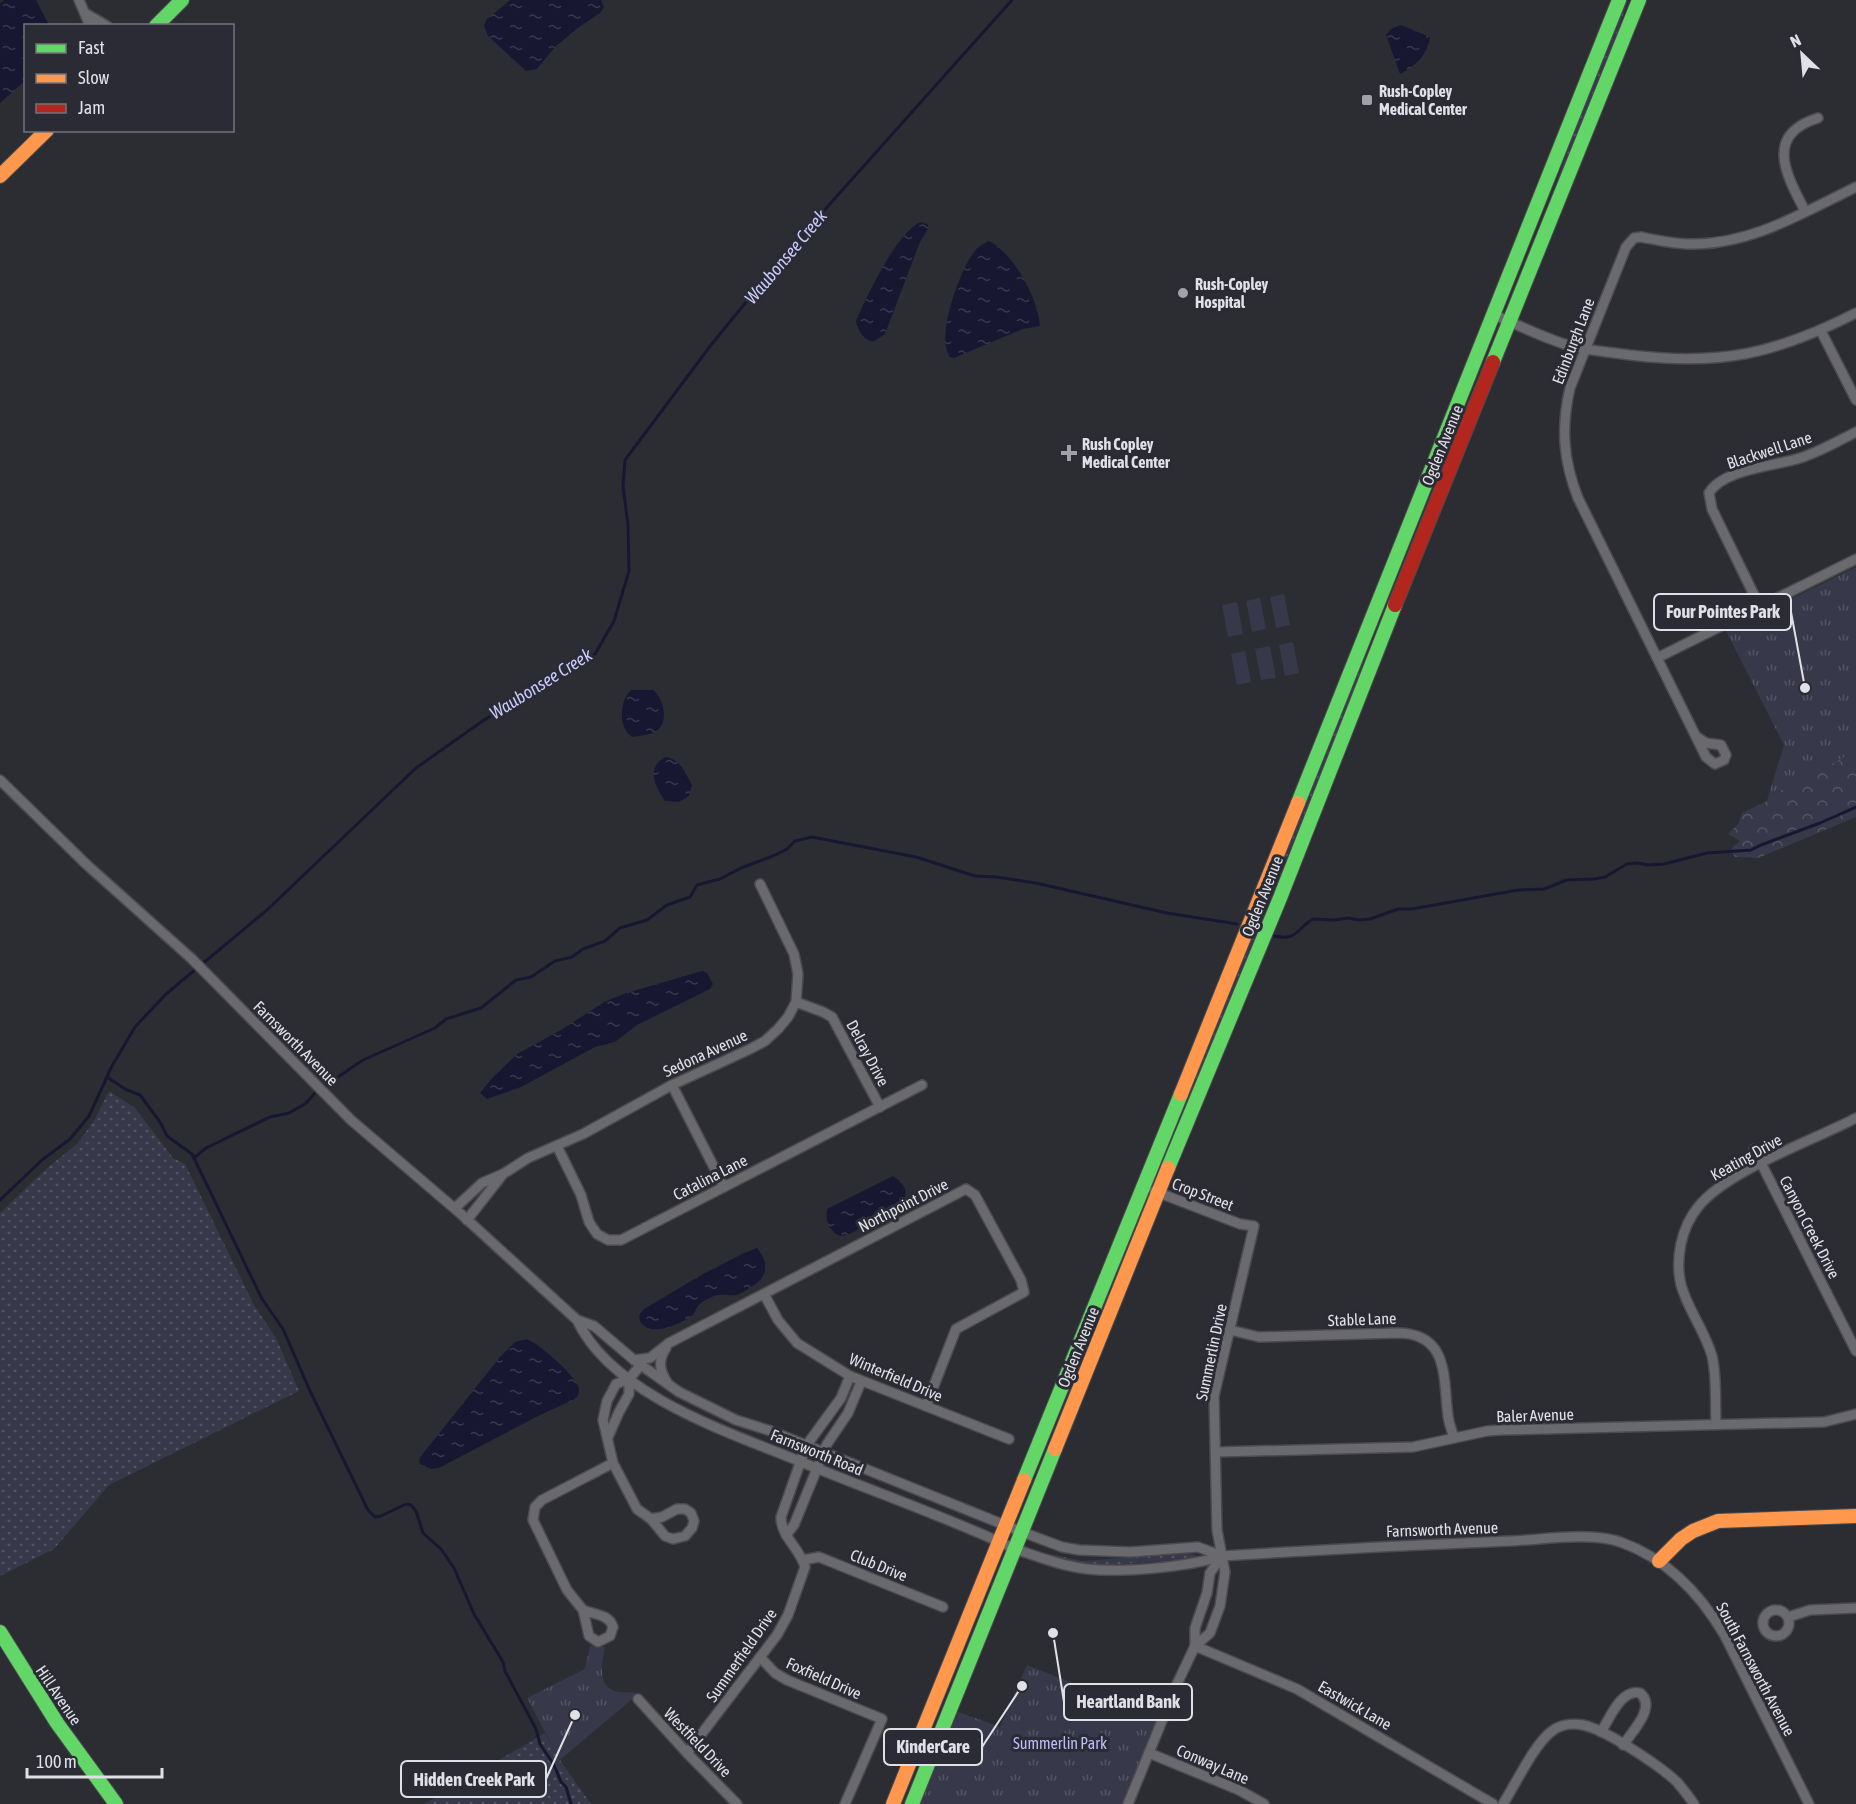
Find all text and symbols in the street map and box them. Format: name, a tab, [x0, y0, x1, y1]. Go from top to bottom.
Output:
legend	[24, 24, 234, 132]
north arrow	[1772, 24, 1832, 84]
text: N	[1787, 30, 1804, 51]
text: Fast	[78, 37, 105, 58]
text: Slow	[78, 67, 109, 88]
place label: Rush-Copley Medical Center	[1379, 82, 1467, 118]
marker: Rush-Copley Medical Center	[1360, 93, 1374, 107]
text: Jam	[78, 97, 105, 118]
water label: Waubonsee Creek	[740, 204, 832, 308]
place label: Rush-Copley Hospital	[1195, 275, 1269, 311]
marker: Rush-Copley Hospital	[1176, 286, 1190, 300]
street label: Edinburgh Lane	[1548, 295, 1599, 387]
street label: Ogden Avenue	[1418, 402, 1467, 488]
street label: Blackwell Lane	[1724, 428, 1814, 472]
place label: Rush Copley Medical Center	[1082, 435, 1170, 471]
marker: Rush Copley Medical Center	[1060, 444, 1078, 462]
callout: Four Pointes Park	[1654, 594, 1791, 630]
text: Four Pointes Park	[1666, 601, 1781, 622]
water label: Waubonsee Creek	[486, 643, 597, 723]
street label: Ogden Avenue	[1238, 853, 1287, 939]
street label: Farnsworth Avenue	[250, 997, 342, 1089]
street label: Delray Drive	[842, 1017, 893, 1090]
street label: Sedona Avenue	[660, 1026, 750, 1080]
street label: Keating Drive	[1707, 1130, 1785, 1185]
street label: Catalina Lane	[670, 1151, 750, 1203]
street label: Canyon Creek Drive	[1775, 1173, 1844, 1282]
street label: Crop Street	[1169, 1174, 1237, 1215]
street label: Northpoint Drive	[855, 1175, 951, 1236]
street label: Summerlin Drive	[1192, 1302, 1230, 1402]
street label: Ogden Avenue	[1054, 1304, 1103, 1390]
street label: Stable Lane	[1327, 1309, 1397, 1329]
street label: Winterfield Drive	[847, 1349, 945, 1405]
street label: Baler Avenue	[1496, 1405, 1574, 1425]
street label: Farnsworth Road	[768, 1425, 866, 1479]
street label: Farnsworth Avenue	[1386, 1518, 1498, 1540]
street label: Club Drive	[848, 1545, 910, 1585]
street label: South Farnsworth Avenue	[1713, 1599, 1799, 1739]
street label: Summerfield Drive	[702, 1605, 780, 1705]
street label: Foxfield Drive	[784, 1653, 864, 1703]
street label: Hill Avenue	[33, 1662, 85, 1728]
street label: Eastwick Lane	[1315, 1677, 1395, 1733]
callout: Heartland Bank	[1064, 1684, 1192, 1720]
text: Heartland Bank	[1076, 1691, 1181, 1712]
street label: Westfield Drive	[661, 1704, 735, 1780]
callout: KinderCare	[884, 1729, 982, 1765]
park label: Summerlin Park	[1013, 1734, 1107, 1752]
text: KinderCare	[896, 1736, 970, 1757]
scale bar	[27, 1741, 162, 1779]
street label: Conway Lane	[1174, 1741, 1252, 1788]
text: 100 m	[36, 1751, 77, 1772]
callout: Hidden Creek Park	[401, 1761, 546, 1797]
text: Hidden Creek Park	[413, 1769, 536, 1790]

